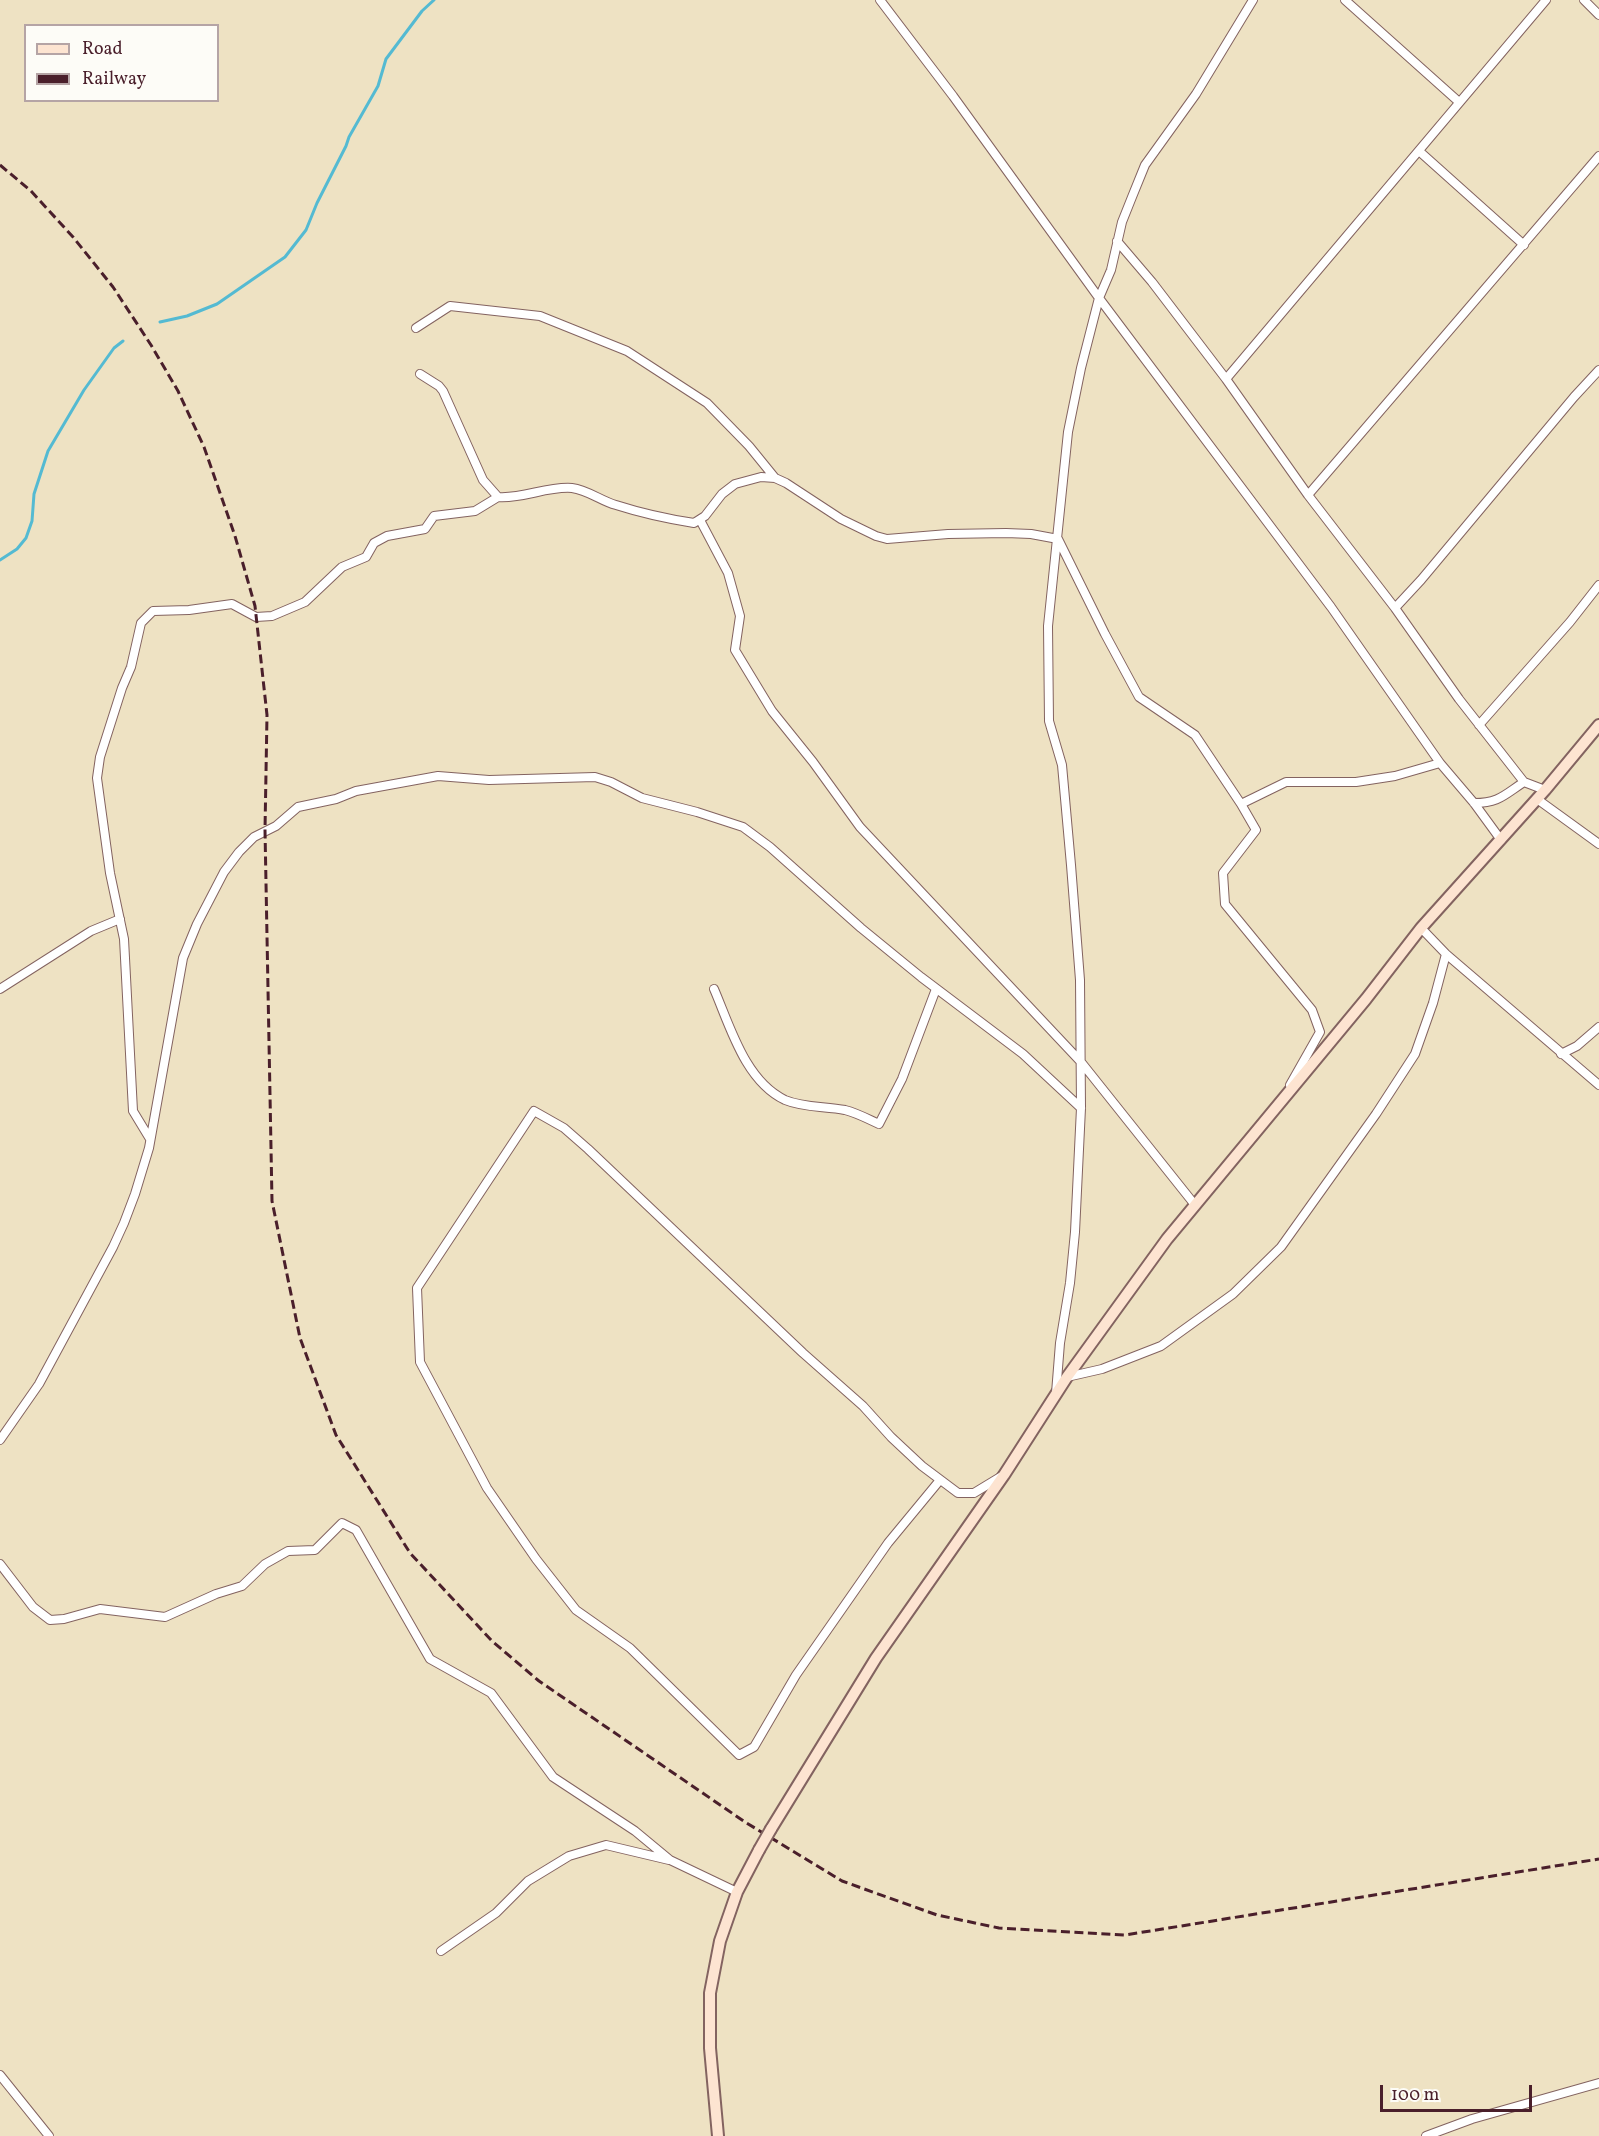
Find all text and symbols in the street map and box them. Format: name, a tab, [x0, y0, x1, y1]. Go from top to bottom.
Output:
legend	[24, 24, 219, 102]
text: Road	[82, 37, 123, 62]
text: Railway	[82, 67, 146, 92]
scale bar	[1383, 2073, 1534, 2111]
text: 100 m	[1391, 2083, 1440, 2108]

